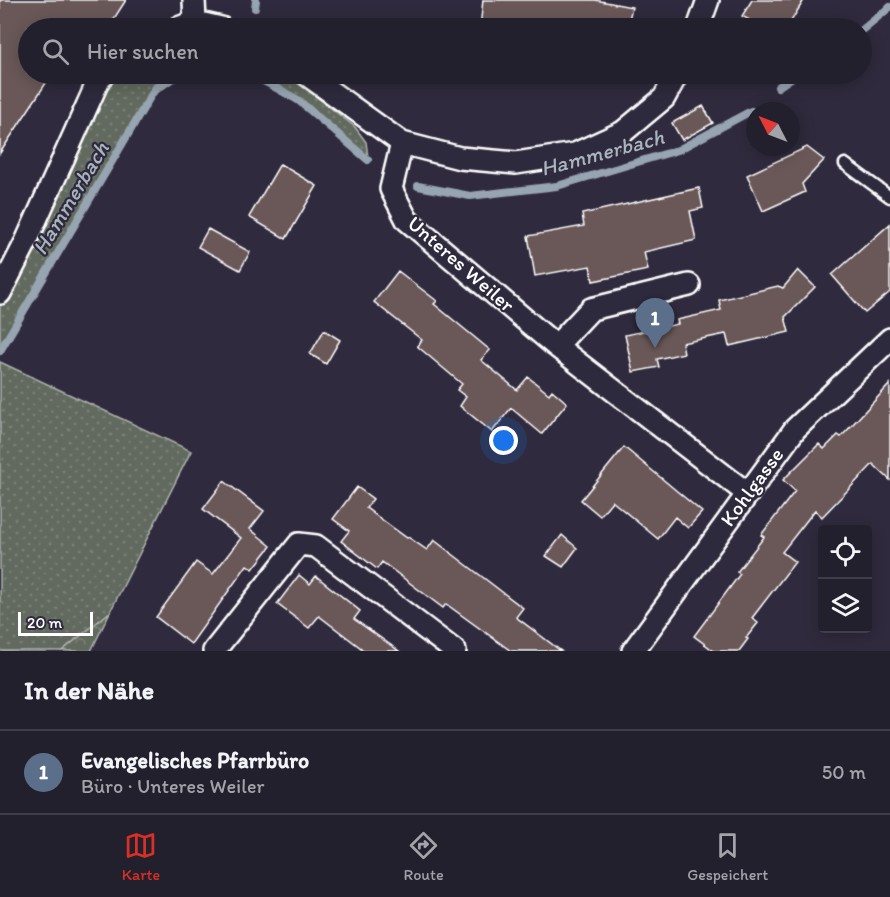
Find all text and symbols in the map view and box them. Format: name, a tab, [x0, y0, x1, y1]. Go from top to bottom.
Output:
search box	[18, 18, 872, 84]
icon: search	[39, 35, 72, 68]
text: Hier suchen	[87, 38, 198, 65]
north arrow	[746, 102, 800, 156]
water label: Hammerbach	[537, 123, 667, 182]
water label: Hammerbach	[26, 137, 115, 259]
street label: Unteres Weiler	[403, 210, 520, 317]
pin: 1	[636, 298, 674, 348]
your location	[489, 426, 518, 455]
street label: Kohlgasse	[715, 442, 789, 531]
map controls	[818, 525, 872, 633]
button: locate	[818, 525, 872, 579]
button: layers	[818, 579, 872, 633]
scale bar	[18, 609, 93, 636]
text: 20 m	[27, 613, 62, 632]
text: In der Nähe	[24, 674, 154, 706]
text: Evangelisches Pfarrbüro	[81, 747, 309, 774]
text: 1	[39, 760, 48, 784]
text: 50 m	[822, 760, 866, 784]
text: Büro · Unteres Weiler	[81, 774, 264, 798]
tab: Karte	[122, 829, 160, 884]
tab: Route	[404, 829, 444, 884]
tab: Gespeichert	[687, 829, 768, 884]

